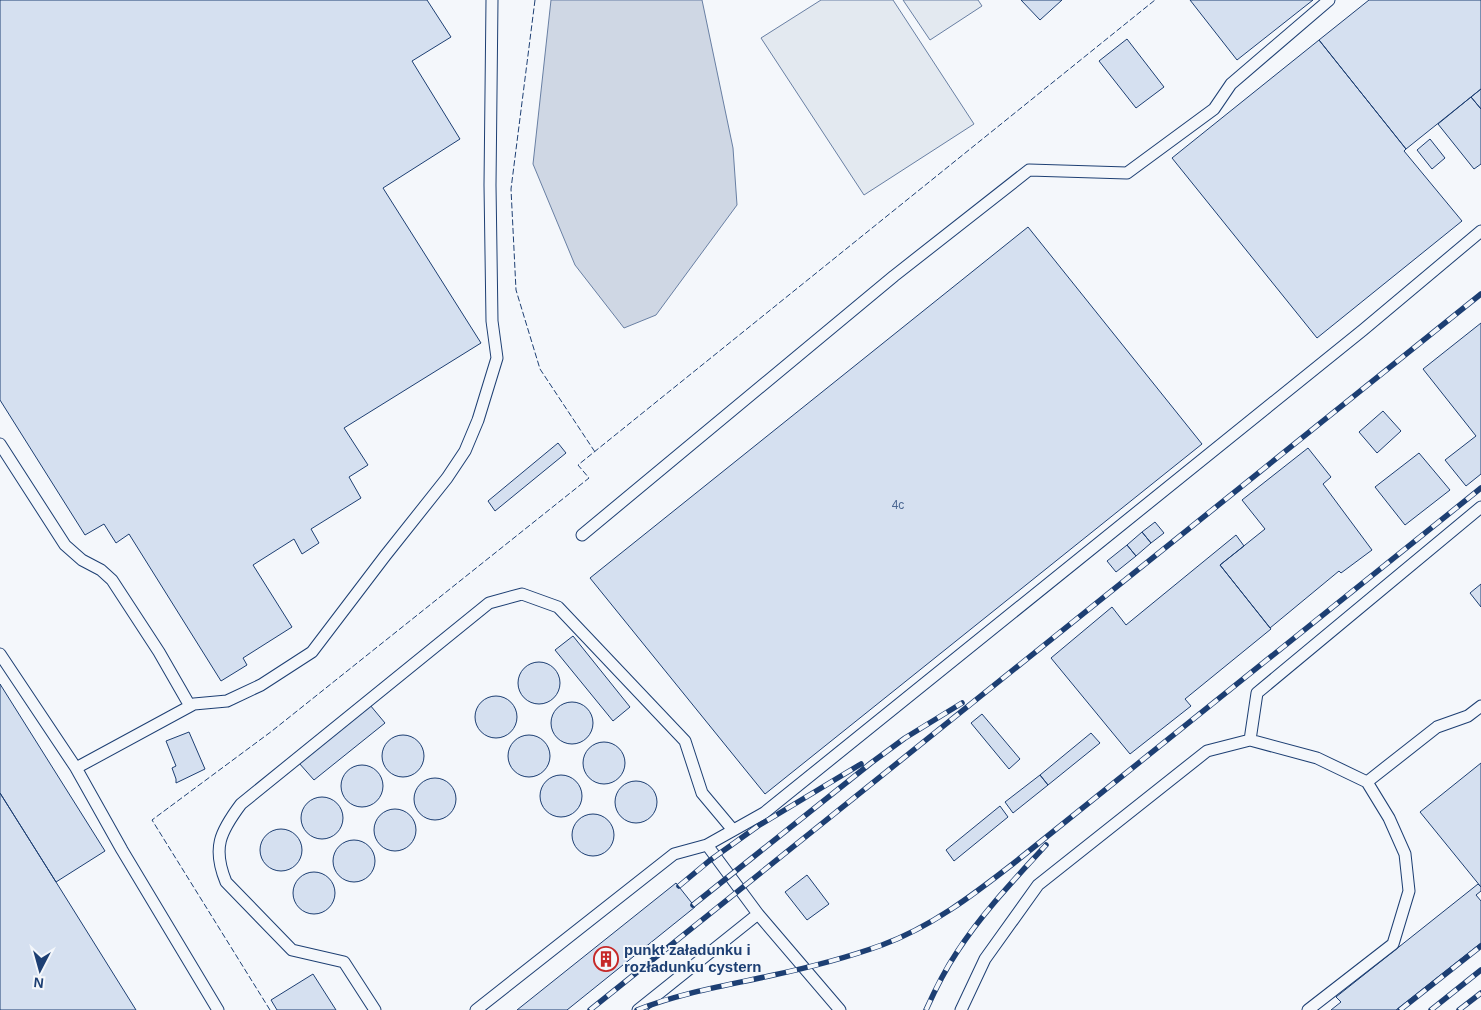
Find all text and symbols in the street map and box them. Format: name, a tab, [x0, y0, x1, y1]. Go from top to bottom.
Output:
house number: 4c	[892, 498, 904, 512]
place label: punkt załadunku i rozładunku cystern	[624, 941, 762, 975]
north arrow	[15, 945, 65, 995]
building icon: punkt załadunku i rozładunku cystern	[593, 946, 619, 972]
text: N	[33, 974, 45, 991]

